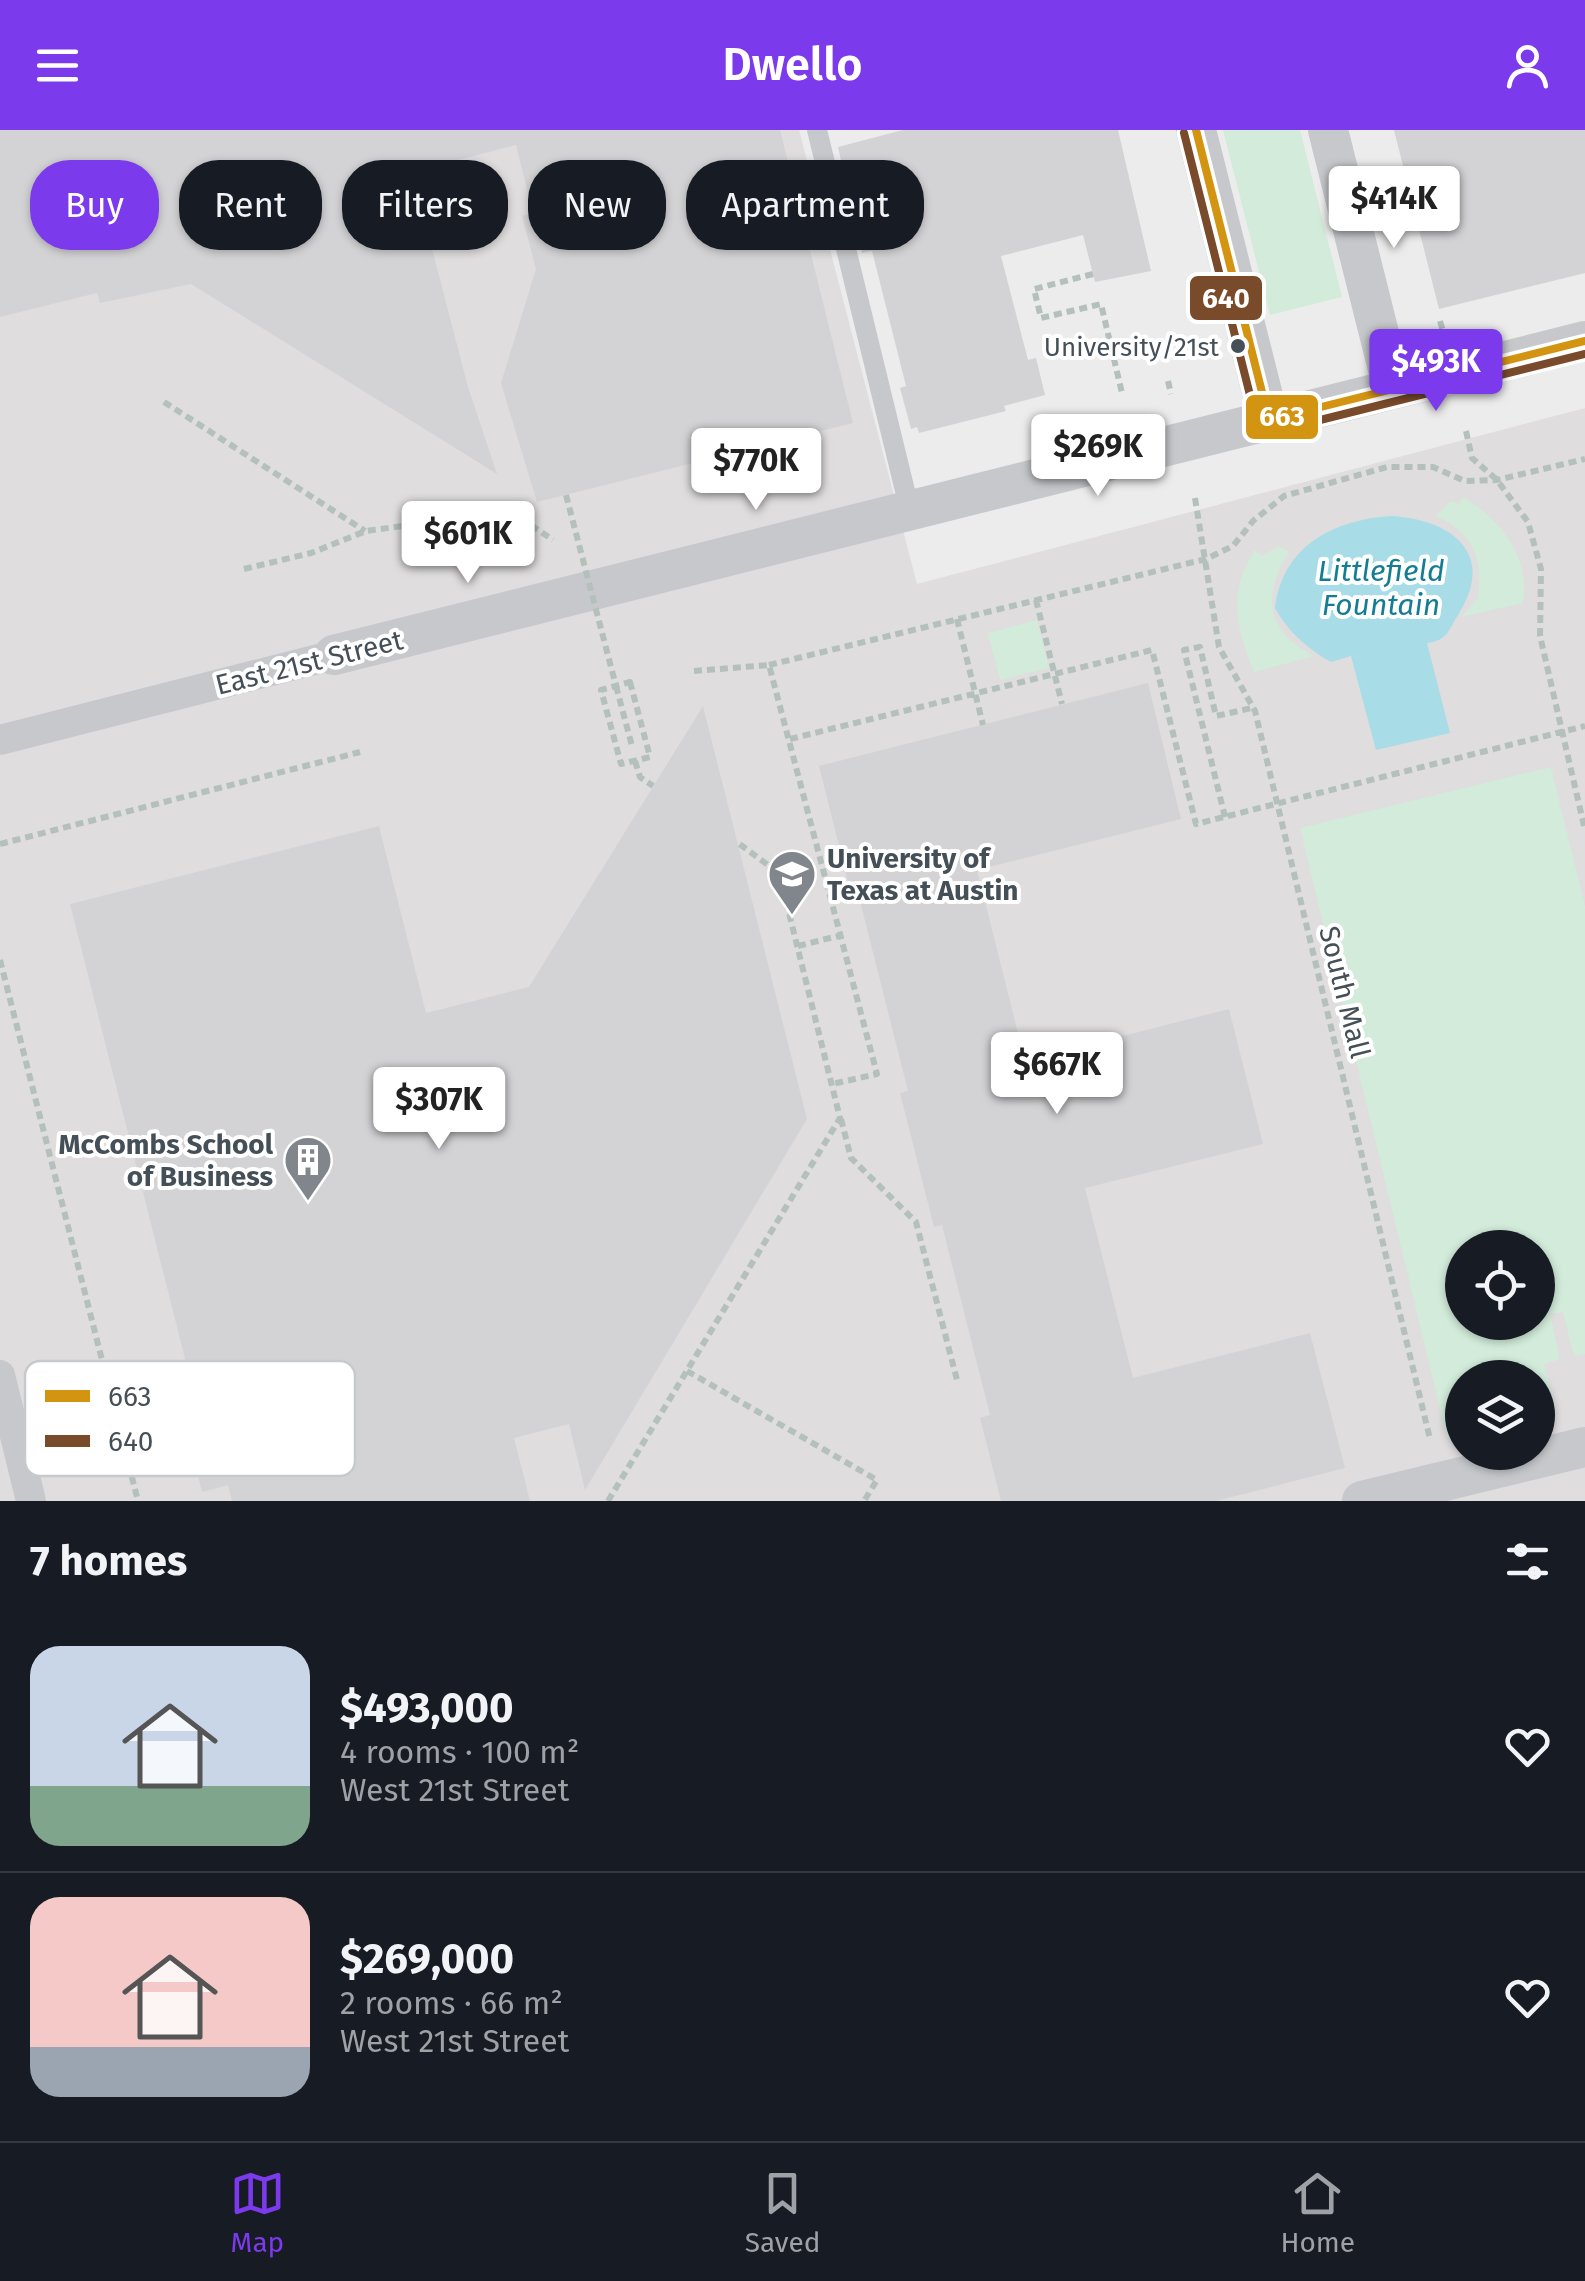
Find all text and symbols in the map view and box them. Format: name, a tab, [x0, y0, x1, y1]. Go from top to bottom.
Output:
icon: menu	[30, 38, 85, 93]
text: Dwello	[722, 38, 863, 92]
icon: person	[1500, 38, 1555, 93]
chip: Buy	[30, 160, 159, 250]
chip: Rent	[179, 160, 322, 250]
chip: Filters	[342, 160, 508, 250]
chip: New	[528, 160, 666, 250]
chip: Apartment	[686, 160, 924, 250]
pin: $414K	[1324, 166, 1464, 251]
text: $414K	[1351, 179, 1437, 217]
line badge: 640	[1188, 274, 1264, 322]
text: 640	[1202, 282, 1250, 315]
pin: $493K	[1366, 329, 1506, 414]
place label: University/21st	[1044, 332, 1220, 363]
marker: University/21st	[1228, 336, 1248, 356]
text: $493K	[1391, 342, 1481, 380]
line badge: 663	[1244, 393, 1320, 441]
text: 663	[1259, 400, 1305, 433]
pin: $269K	[1028, 414, 1168, 499]
text: $269K	[1053, 427, 1143, 465]
pin: $770K	[686, 428, 826, 513]
text: $770K	[713, 441, 799, 479]
pin: $601K	[398, 501, 538, 586]
text: $601K	[424, 514, 512, 552]
water label: Littlefield Fountain	[1317, 553, 1445, 623]
street label: East 21st Street	[212, 623, 407, 702]
place label: University of Texas at Austin	[827, 842, 1019, 907]
school or university icon: University of Texas at Austin	[766, 848, 818, 916]
street label: South Mall	[1312, 923, 1377, 1062]
pin: $667K	[987, 1032, 1127, 1117]
text: $667K	[1013, 1045, 1101, 1083]
pin: $307K	[369, 1067, 509, 1152]
text: $307K	[395, 1080, 483, 1118]
place label: McCombs School of Business	[59, 1128, 274, 1193]
building icon: McCombs School of Business	[282, 1134, 334, 1202]
map controls	[1445, 1230, 1555, 1470]
button: locate	[1445, 1230, 1555, 1340]
button: layers	[1445, 1360, 1555, 1470]
legend	[25, 1361, 355, 1476]
text: 663	[108, 1380, 152, 1413]
text: 640	[108, 1425, 153, 1458]
icon: filters	[1500, 1534, 1555, 1589]
text: 7 homes	[30, 1536, 187, 1586]
text: $493,000	[340, 1683, 514, 1733]
icon: home	[110, 1686, 230, 1806]
icon: heart	[1500, 1719, 1555, 1774]
text: 4 rooms · 100 m²	[340, 1733, 579, 1771]
text: West 21st Street	[340, 1771, 569, 1809]
text: $269,000	[340, 1934, 514, 1984]
icon: home	[110, 1937, 230, 2057]
icon: heart	[1500, 1970, 1555, 2025]
text: 2 rooms · 66 m²	[340, 1984, 563, 2022]
text: West 21st Street	[340, 2022, 569, 2060]
tab: Map	[230, 2166, 285, 2259]
tab: Saved	[745, 2166, 821, 2259]
tab: Home	[1280, 2166, 1355, 2259]

